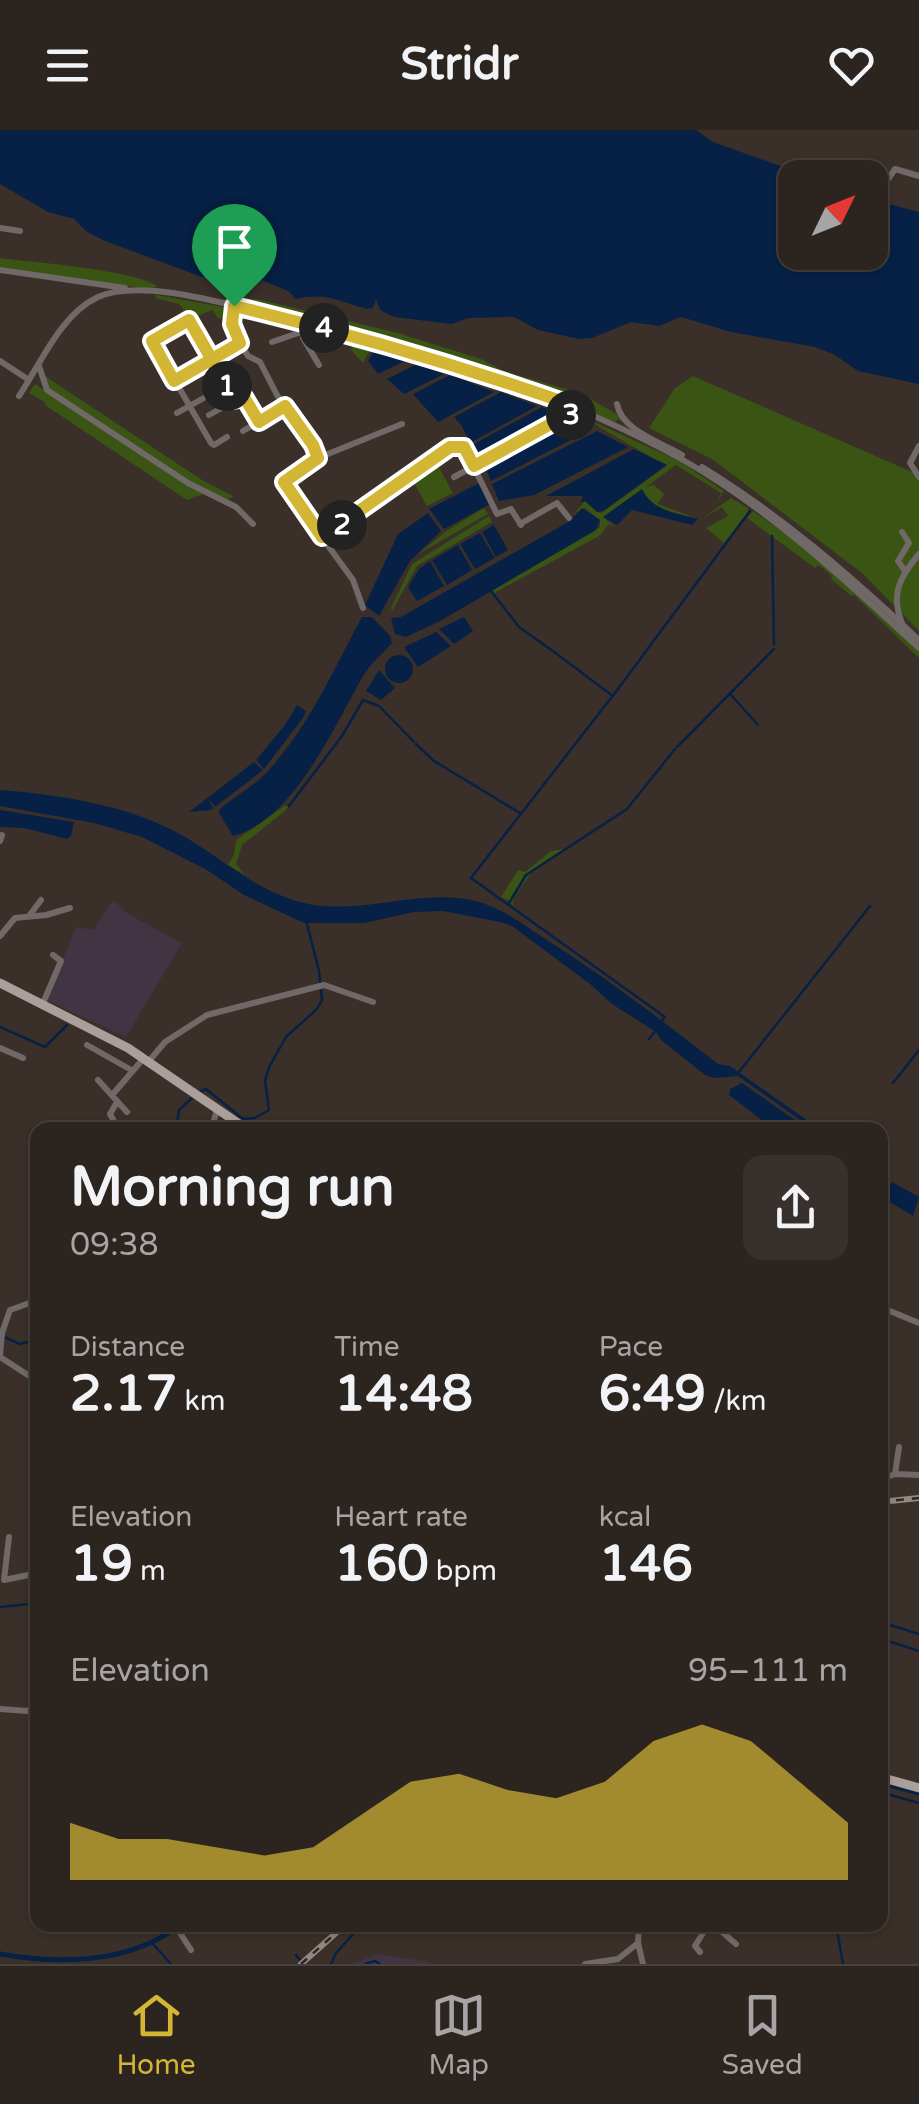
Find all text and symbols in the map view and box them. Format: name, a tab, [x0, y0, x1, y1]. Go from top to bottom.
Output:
icon: menu	[40, 38, 95, 93]
text: Stridr	[401, 38, 519, 92]
icon: heart	[824, 38, 879, 93]
north arrow	[778, 160, 888, 270]
map controls	[778, 160, 888, 270]
pin	[192, 204, 277, 307]
icon: arrive	[207, 219, 262, 274]
pin: 4	[299, 303, 349, 353]
text: 4	[315, 311, 333, 345]
pin: 1	[202, 361, 252, 411]
text: 1	[218, 369, 236, 403]
pin: 3	[546, 390, 596, 440]
text: 3	[562, 398, 580, 432]
pin: 2	[317, 500, 367, 550]
text: 2	[333, 508, 351, 542]
text: Morning run	[70, 1155, 395, 1221]
button: share	[743, 1155, 848, 1260]
text: 09:38	[70, 1226, 159, 1264]
text: Distance	[70, 1330, 185, 1364]
text: Time	[334, 1330, 400, 1364]
text: Pace	[599, 1330, 663, 1364]
text: 2.17	[70, 1364, 177, 1424]
text: 14:48	[334, 1364, 473, 1424]
text: 6:49	[599, 1364, 706, 1424]
text: km	[177, 1384, 225, 1418]
text: /km	[706, 1384, 767, 1418]
text: Elevation	[70, 1500, 192, 1534]
text: Heart rate	[334, 1500, 468, 1534]
text: kcal	[599, 1500, 651, 1534]
text: 19	[70, 1534, 133, 1594]
text: 160	[334, 1534, 429, 1594]
text: 146	[599, 1534, 693, 1594]
text: m	[133, 1554, 166, 1588]
text: bpm	[429, 1554, 497, 1588]
text: Elevation	[70, 1652, 210, 1690]
text: 95–111 m	[688, 1652, 848, 1690]
tab: Home	[116, 1988, 196, 2082]
tab: Map	[428, 1988, 489, 2082]
tab: Saved	[722, 1988, 803, 2082]

